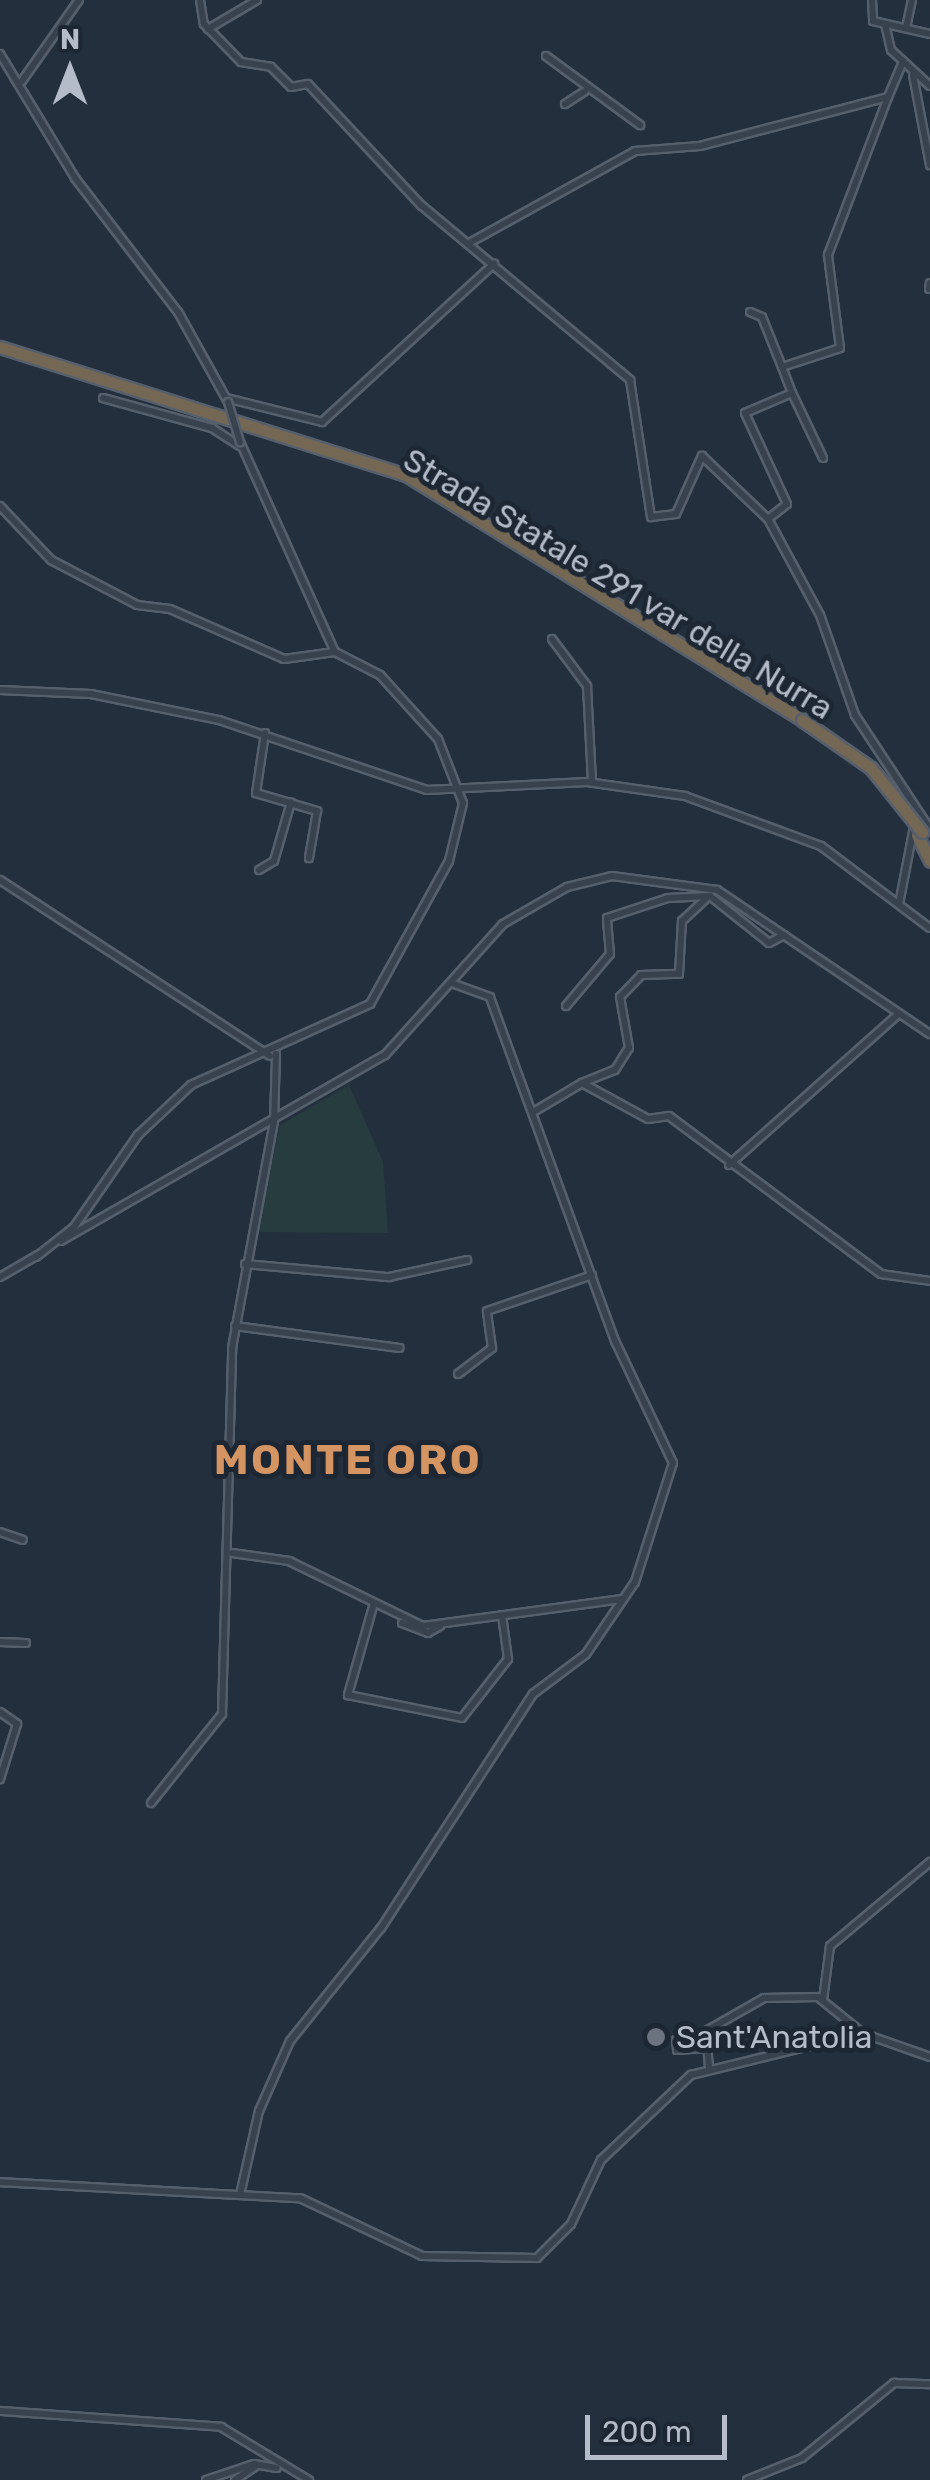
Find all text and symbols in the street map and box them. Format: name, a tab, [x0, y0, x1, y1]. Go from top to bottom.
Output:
north arrow	[20, 20, 120, 120]
text: N	[60, 23, 80, 56]
street label: Strada Statale 291 var della Nurra	[396, 440, 840, 728]
district label: MONTE ORO	[214, 1435, 482, 1485]
place label: Sant'Anatolia	[676, 2018, 872, 2056]
marker: Sant'Anatolia	[645, 2026, 667, 2048]
scale bar	[590, 2395, 732, 2457]
text: 200 m	[602, 2414, 692, 2450]

